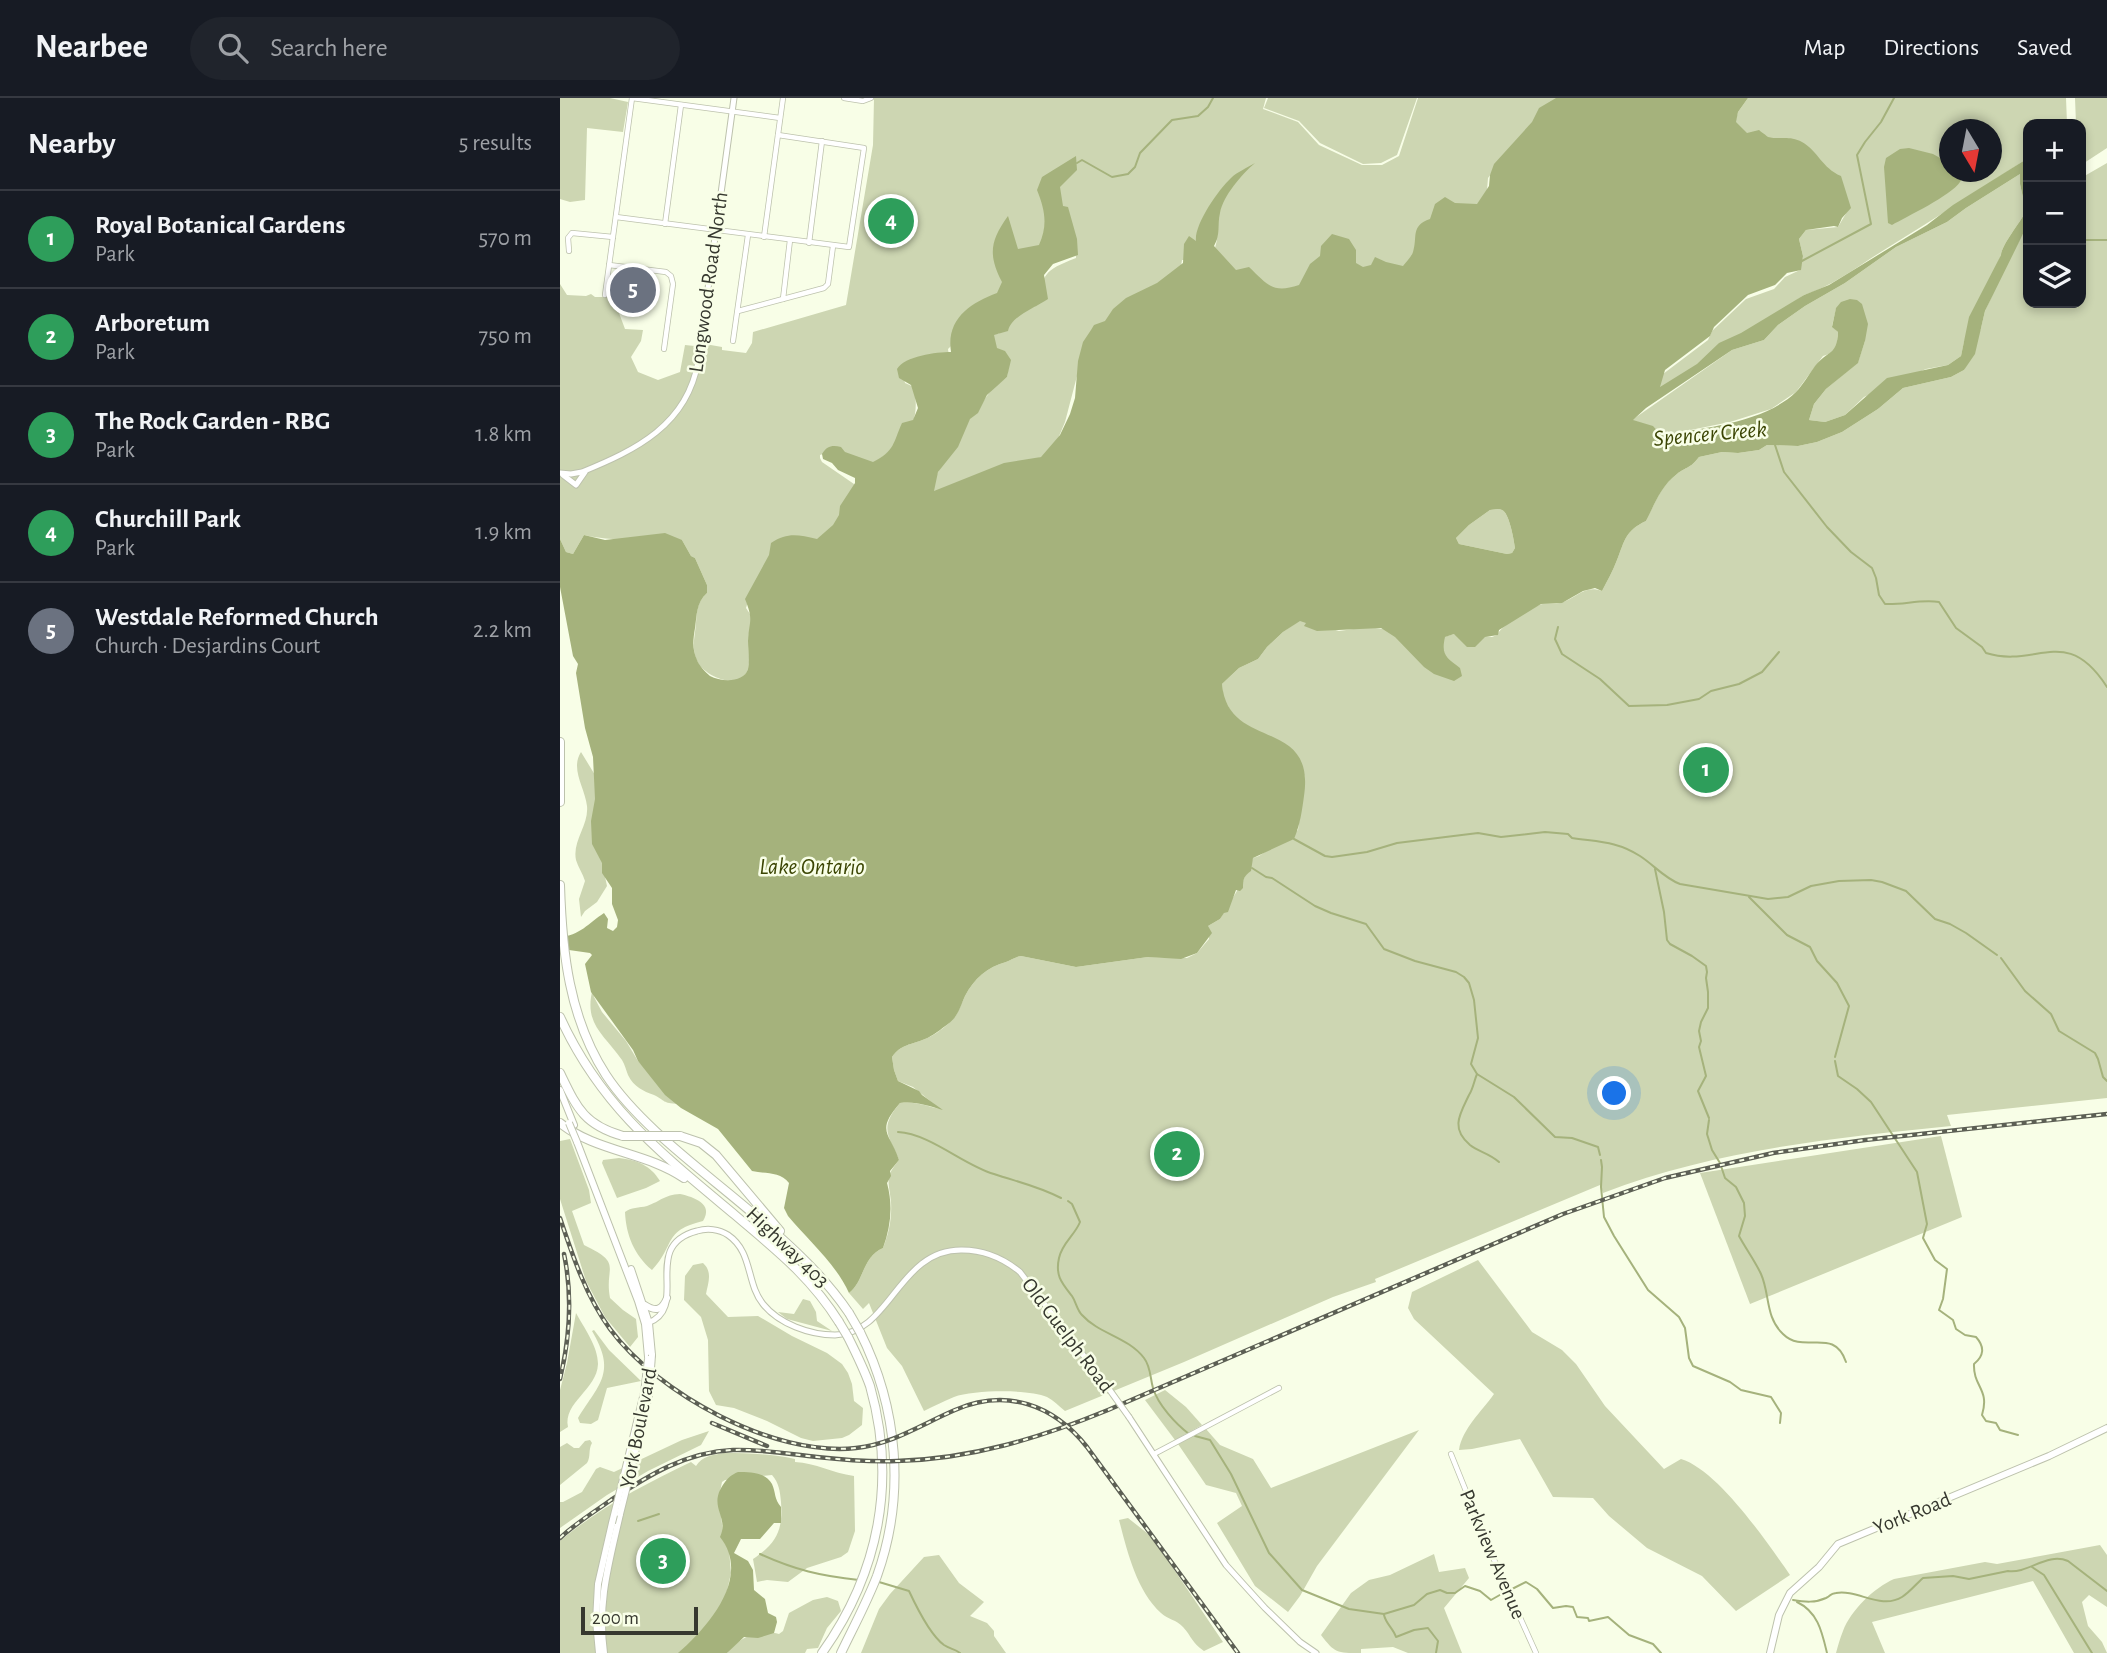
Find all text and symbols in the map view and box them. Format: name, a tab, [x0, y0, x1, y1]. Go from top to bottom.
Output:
search box	[190, 17, 680, 80]
icon: search	[214, 29, 252, 67]
text: Nearbee	[35, 31, 148, 64]
text: Search here	[270, 35, 388, 61]
text: Map	[1803, 36, 1845, 60]
text: Directions	[1883, 36, 1979, 60]
text: Saved	[2017, 36, 2072, 60]
north arrow	[1939, 119, 2002, 182]
map controls	[2023, 119, 2086, 308]
button: +	[2023, 119, 2086, 182]
text: Nearby	[28, 129, 116, 159]
text: 5 results	[459, 132, 532, 155]
button: −	[2023, 182, 2086, 245]
street label: Longwood Road North	[685, 190, 732, 374]
pin: 4	[868, 195, 914, 247]
text: Royal Botanical Gardens	[95, 212, 345, 238]
text: 1	[47, 227, 55, 250]
text: 570 m	[478, 227, 532, 250]
text: Park	[95, 243, 135, 266]
button: layers	[2023, 245, 2086, 308]
pin: 5	[610, 264, 656, 316]
text: Arboretum	[95, 310, 210, 336]
text: 2	[46, 325, 56, 348]
text: 750 m	[478, 325, 532, 348]
text: Park	[95, 341, 135, 364]
text: The Rock Garden - RBG	[95, 408, 330, 434]
water label: Spencer Creek	[1653, 418, 1768, 451]
text: 3	[46, 423, 56, 446]
text: 1.8 km	[475, 423, 532, 446]
text: Park	[95, 439, 135, 462]
text: Churchill Park	[95, 506, 241, 532]
text: 4	[45, 521, 57, 544]
text: 1.9 km	[475, 521, 532, 544]
text: Park	[95, 537, 135, 560]
text: Westdale Reformed Church	[95, 604, 379, 630]
text: 5	[46, 619, 56, 642]
text: 2.2 km	[473, 619, 532, 642]
text: Church · Desjardins Court	[95, 635, 320, 658]
pin: 1	[1683, 744, 1729, 796]
water label: Lake Ontario	[759, 856, 865, 879]
your location	[1597, 1076, 1631, 1110]
pin: 2	[1154, 1128, 1200, 1180]
street label: Highway 403	[742, 1203, 833, 1292]
street label: Old Guelph Road	[1018, 1274, 1117, 1397]
street label: York Boulevard	[617, 1366, 660, 1490]
street label: Parkview Avenue	[1456, 1486, 1529, 1622]
street label: York Road	[1870, 1488, 1954, 1538]
pin: 3	[640, 1535, 686, 1587]
scale bar	[581, 1604, 698, 1636]
text: 200 m	[592, 1609, 639, 1628]

